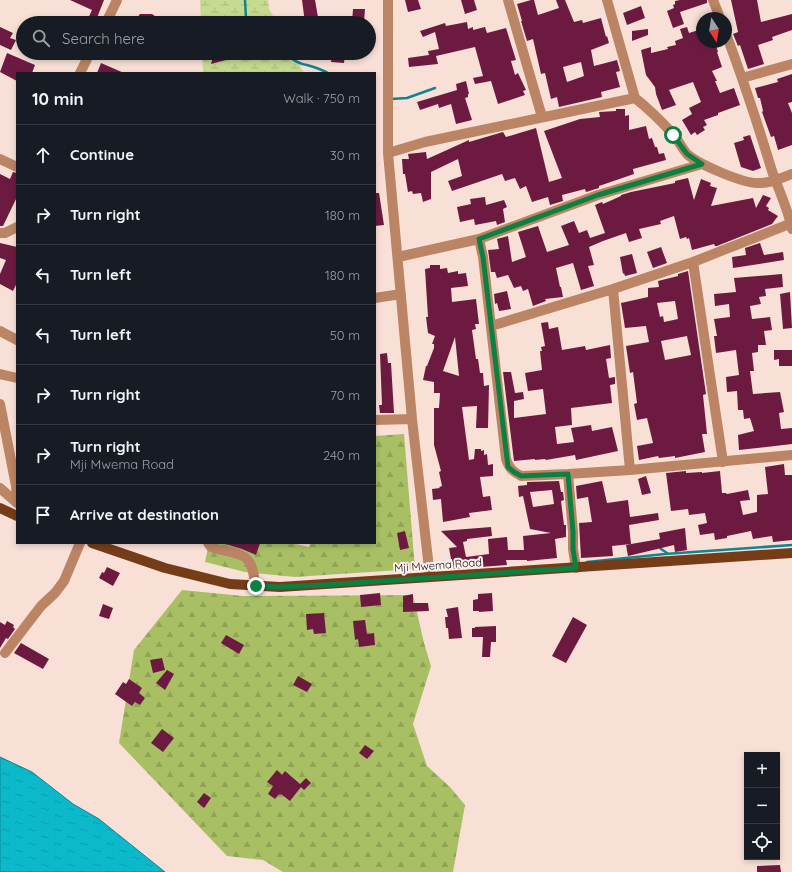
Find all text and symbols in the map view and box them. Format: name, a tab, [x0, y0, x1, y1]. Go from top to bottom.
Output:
north arrow	[696, 12, 732, 48]
search box	[16, 16, 376, 60]
icon: search	[30, 27, 52, 49]
text: Search here	[62, 29, 145, 48]
text: 10 min	[32, 88, 84, 109]
text: Walk · 750 m	[283, 90, 360, 106]
route start	[664, 126, 682, 144]
icon: ahead	[32, 144, 54, 166]
text: Continue	[70, 145, 134, 164]
text: 30 m	[330, 147, 360, 163]
icon: right	[32, 204, 54, 226]
text: Turn right	[70, 205, 141, 224]
text: 180 m	[325, 207, 360, 223]
icon: left	[32, 264, 54, 286]
text: Turn left	[70, 265, 132, 284]
text: 180 m	[325, 267, 360, 283]
icon: left	[32, 324, 54, 346]
text: Turn left	[70, 325, 132, 344]
text: 50 m	[330, 327, 360, 343]
icon: right	[32, 384, 54, 406]
text: Turn right	[70, 385, 141, 404]
text: 70 m	[330, 387, 360, 403]
text: Turn right	[70, 437, 141, 456]
icon: right	[32, 444, 54, 466]
text: 240 m	[323, 447, 360, 463]
text: Mji Mwema Road	[70, 456, 174, 472]
icon: arrive	[32, 504, 54, 526]
text: Arrive at destination	[70, 505, 219, 524]
street label: Mji Mwema Road	[394, 555, 482, 575]
route end	[247, 577, 265, 595]
map controls	[744, 752, 780, 860]
button: +	[744, 752, 780, 788]
button: −	[744, 788, 780, 824]
button: locate	[744, 824, 780, 860]

